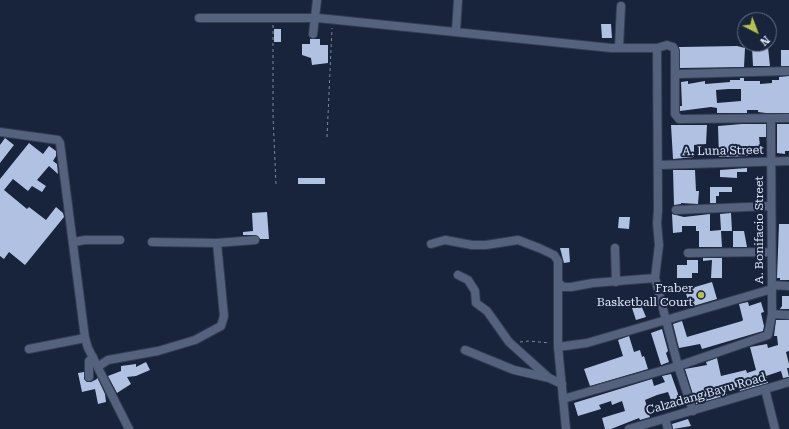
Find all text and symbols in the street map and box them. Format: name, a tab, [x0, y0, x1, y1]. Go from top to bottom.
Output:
north arrow	[737, 12, 777, 52]
text: N	[757, 33, 772, 48]
street label: A. Luna Street	[682, 143, 764, 159]
street label: A. Bonifacio Street	[752, 176, 766, 284]
place label: Fraber Basketball Court	[597, 281, 693, 309]
marker: Fraber Basketball Court	[696, 290, 706, 300]
street label: Calzadang Bayu Road	[644, 370, 768, 418]

